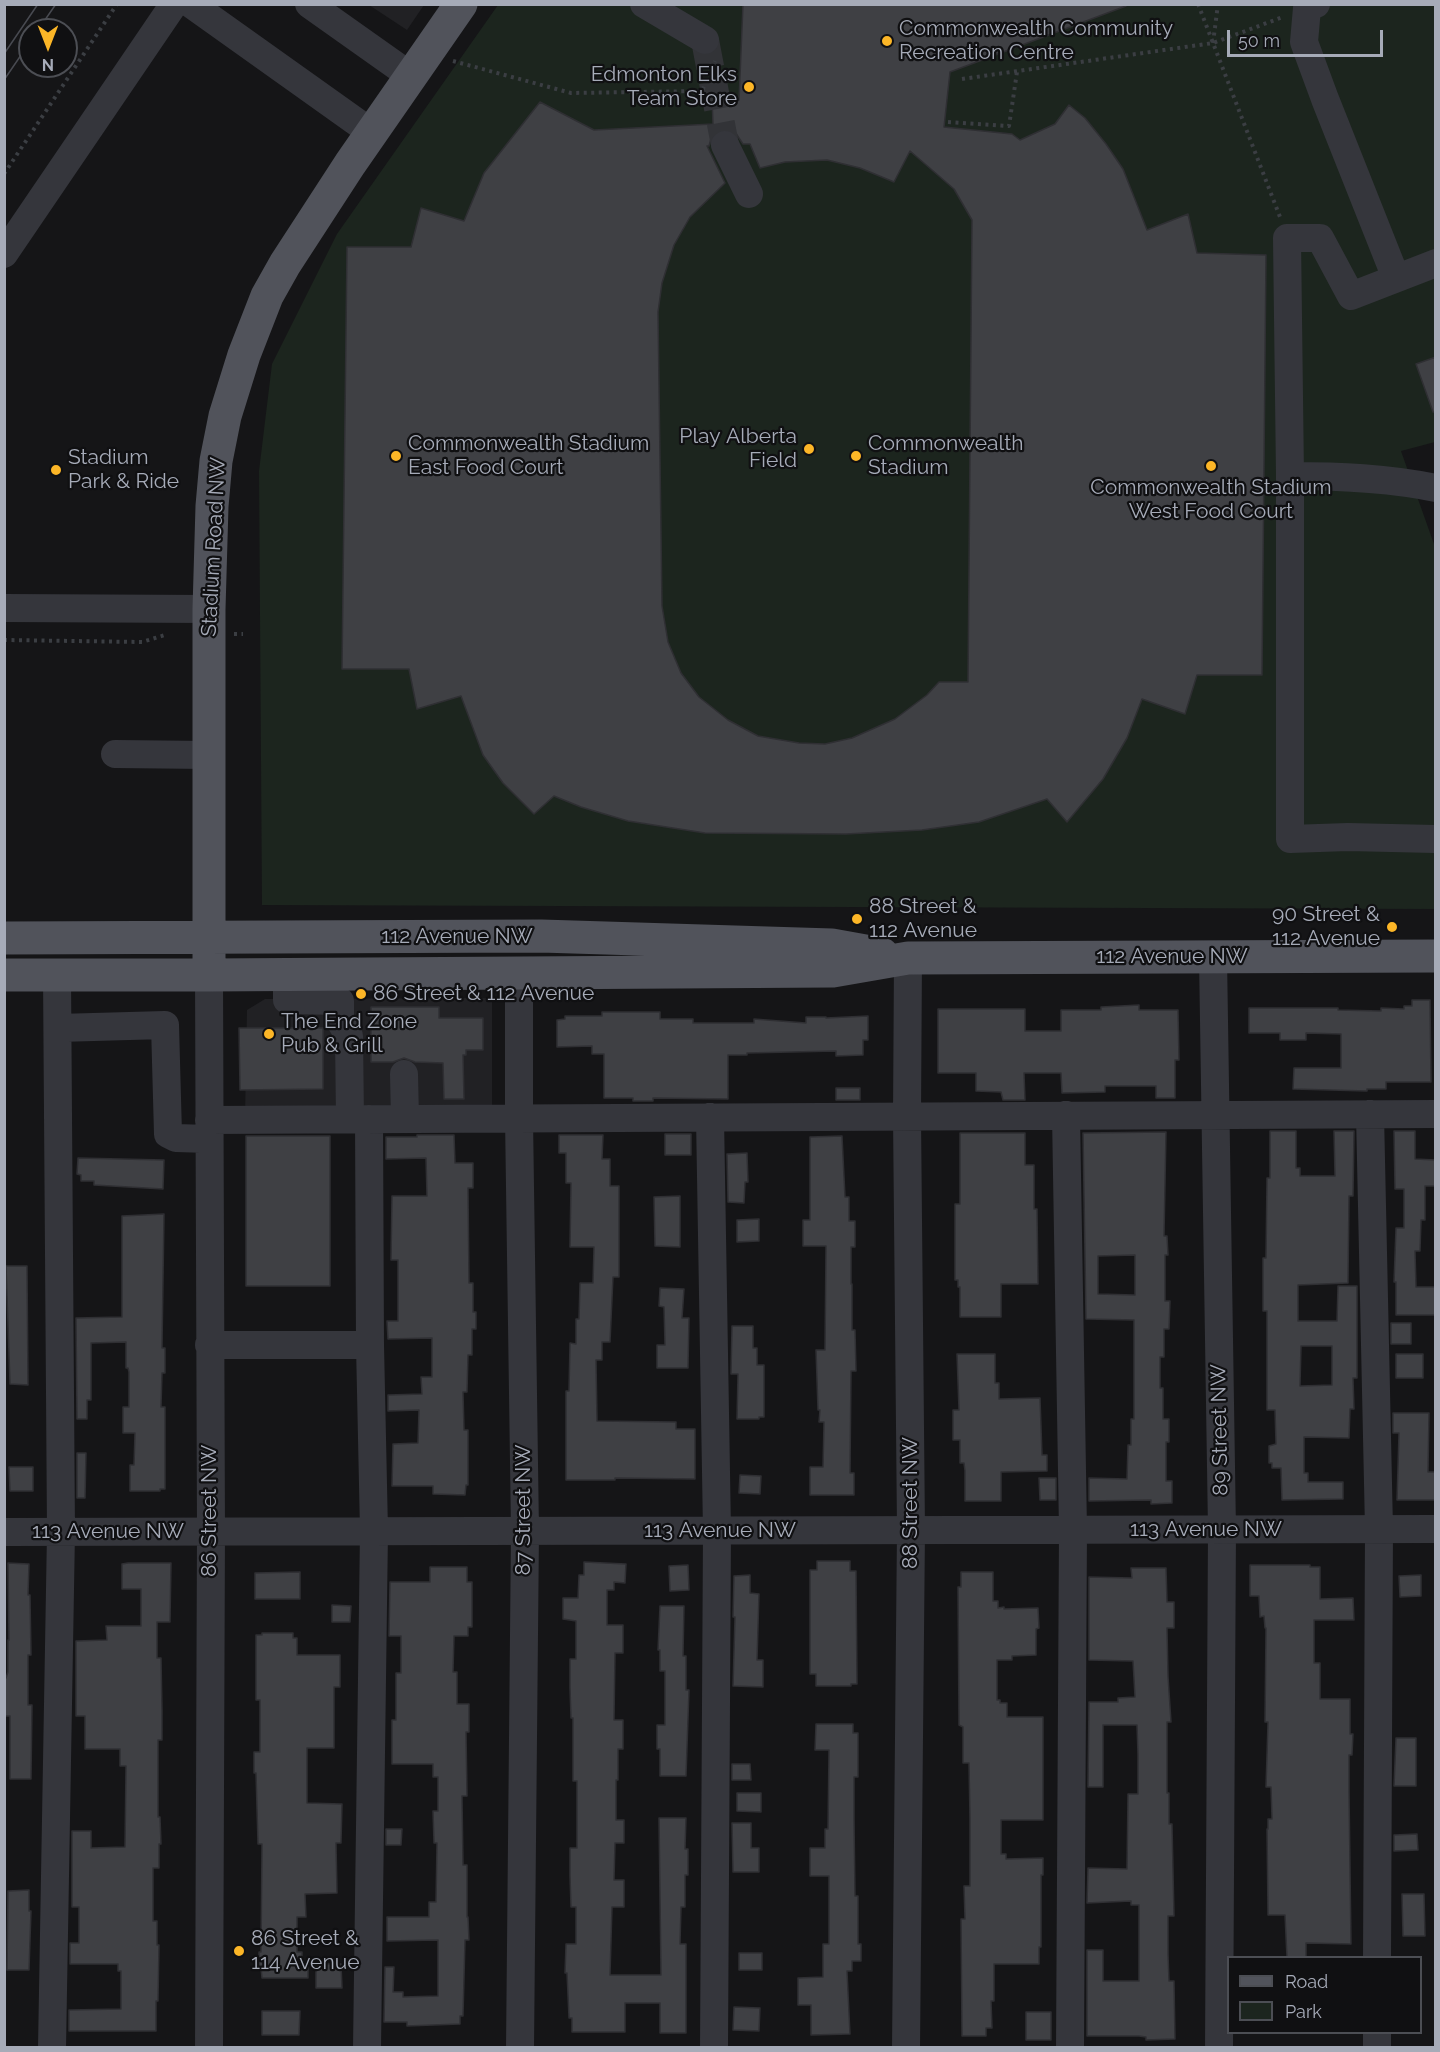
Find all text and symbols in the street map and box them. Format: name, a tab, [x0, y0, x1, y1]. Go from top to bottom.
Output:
place label: Commonwealth Community Recreation Centre	[899, 16, 1173, 66]
north arrow	[18, 18, 78, 78]
scale bar	[1230, 18, 1386, 56]
text: 50 m	[1238, 30, 1280, 51]
marker: Commonwealth Community Recreation Centre	[880, 34, 894, 48]
text: N	[42, 55, 54, 74]
place label: Edmonton Elks Team Store	[591, 62, 737, 112]
marker: Edmonton Elks Team Store	[742, 80, 756, 94]
place label: Play Alberta Field	[679, 424, 797, 474]
place label: Commonwealth Stadium East Food Court	[408, 431, 649, 481]
place label: Commonwealth Stadium	[868, 431, 1023, 481]
marker: Play Alberta Field	[802, 442, 816, 456]
place label: Stadium Park & Ride	[68, 445, 179, 495]
marker: Commonwealth Stadium East Food Court	[389, 449, 403, 463]
marker: Commonwealth Stadium	[849, 449, 863, 463]
street label: Stadium Road NW	[197, 457, 231, 637]
marker: Commonwealth Stadium West Food Court	[1204, 459, 1218, 473]
marker: Stadium Park & Ride	[49, 463, 63, 477]
place label: Commonwealth Stadium West Food Court	[1090, 475, 1332, 525]
place label: 88 Street & 112 Avenue	[869, 894, 977, 944]
place label: 90 Street & 112 Avenue	[1272, 902, 1380, 952]
marker: 88 Street & 112 Avenue	[850, 912, 864, 926]
marker: 90 Street & 112 Avenue	[1385, 920, 1399, 934]
street label: 112 Avenue NW	[381, 924, 533, 950]
street label: 112 Avenue NW	[1096, 944, 1248, 970]
place label: 86 Street & 112 Avenue	[373, 981, 594, 1007]
marker: 86 Street & 112 Avenue	[354, 987, 368, 1001]
place label: The End Zone Pub & Grill	[281, 1009, 417, 1059]
marker: The End Zone Pub & Grill	[262, 1027, 276, 1041]
street label: 89 Street NW	[1206, 1364, 1234, 1496]
street label: 88 Street NW	[898, 1437, 924, 1569]
street label: 86 Street NW	[197, 1445, 223, 1577]
street label: 87 Street NW	[511, 1445, 537, 1575]
street label: 113 Avenue NW	[1130, 1517, 1282, 1543]
street label: 113 Avenue NW	[644, 1518, 796, 1544]
street label: 113 Avenue NW	[32, 1519, 184, 1545]
place label: 86 Street & 114 Avenue	[251, 1926, 359, 1976]
marker: 86 Street & 114 Avenue	[232, 1944, 246, 1958]
legend	[1227, 1956, 1422, 2034]
text: Road	[1285, 1971, 1328, 1992]
text: Park	[1285, 2001, 1322, 2022]

